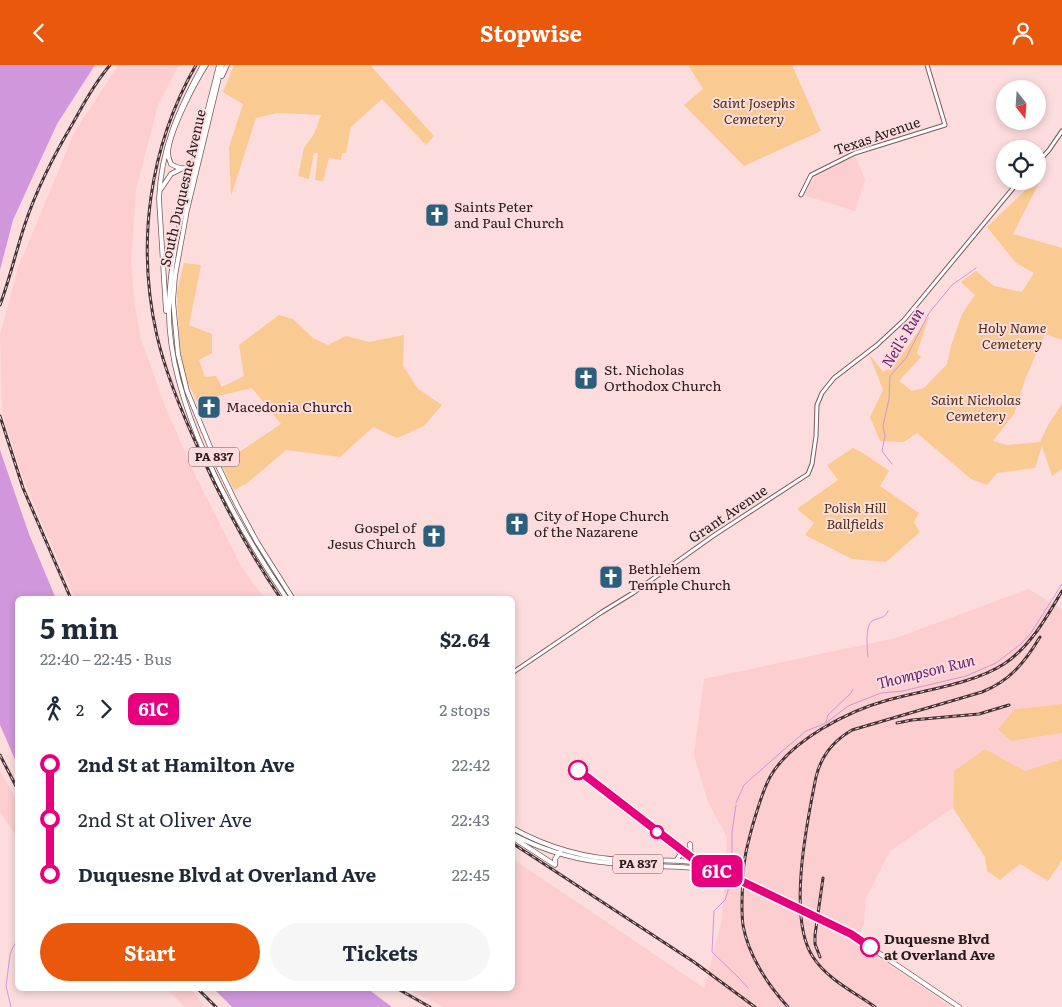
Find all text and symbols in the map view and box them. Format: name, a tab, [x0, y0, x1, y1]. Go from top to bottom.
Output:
text: Stopwise	[480, 16, 582, 49]
icon: back	[25, 19, 53, 47]
icon: person	[1009, 19, 1037, 47]
north arrow	[996, 80, 1046, 130]
map controls	[996, 80, 1046, 190]
park label: Saint Josephs Cemetery	[713, 92, 795, 128]
street label: South Duquesne Avenue	[154, 107, 210, 269]
street label: Texas Avenue	[831, 111, 923, 159]
button: locate	[996, 140, 1046, 190]
place label: Saints Peter and Paul Church	[454, 196, 564, 232]
church icon: Saints Peter and Paul Church	[424, 202, 450, 228]
water label: Neil's Run	[875, 303, 929, 371]
park label: Holy Name Cemetery	[978, 317, 1047, 353]
place label: St. Nicholas Orthodox Church	[604, 359, 721, 395]
church icon: St. Nicholas Orthodox Church	[573, 365, 599, 391]
park label: Saint Nicholas Cemetery	[931, 389, 1021, 425]
church icon: Macedonia Church	[196, 394, 222, 420]
place label: Macedonia Church	[226, 396, 352, 416]
road number: PA 837	[189, 447, 239, 467]
street label: Grant Avenue	[684, 479, 771, 547]
park label: Polish Hill Ballfields	[824, 497, 887, 533]
place label: City of Hope Church of the Nazarene	[534, 505, 669, 541]
church icon: City of Hope Church of the Nazarene	[504, 511, 530, 537]
place label: Gospel of Jesus Church	[327, 517, 418, 553]
church icon: Gospel of Jesus Church	[421, 523, 447, 549]
place label: Bethlehem Temple Church	[628, 558, 731, 594]
church icon: Bethlehem Temple Church	[598, 564, 624, 590]
text: 5 min	[40, 606, 118, 648]
text: $2.64	[440, 625, 490, 653]
text: 22:40 – 22:45 · Bus	[40, 646, 172, 670]
water label: Thompson Run	[874, 647, 977, 694]
icon: walk	[40, 695, 68, 723]
icon: forward	[92, 695, 120, 723]
text: 61C	[138, 695, 169, 722]
text: 2	[76, 697, 84, 721]
text: 2 stops	[439, 697, 490, 721]
text: 2nd St at Hamilton Ave	[78, 750, 295, 778]
text: 22:42	[452, 752, 490, 776]
unlabelled marker	[568, 760, 588, 780]
text: 2nd St at Oliver Ave	[78, 805, 252, 833]
text: 22:43	[451, 807, 490, 831]
unlabelled marker	[650, 825, 664, 839]
road number: PA 837	[613, 855, 663, 874]
line badge: 61C	[688, 855, 746, 887]
text: 61C	[702, 857, 732, 884]
text: Duquesne Blvd at Overland Ave	[78, 860, 376, 888]
text: 22:45	[452, 862, 490, 886]
button: Start	[40, 923, 260, 981]
button: Tickets	[270, 923, 490, 981]
place label: Duquesne Blvd at Overland Ave	[884, 928, 995, 964]
marker: Duquesne Blvd at Overland Ave	[860, 937, 880, 957]

